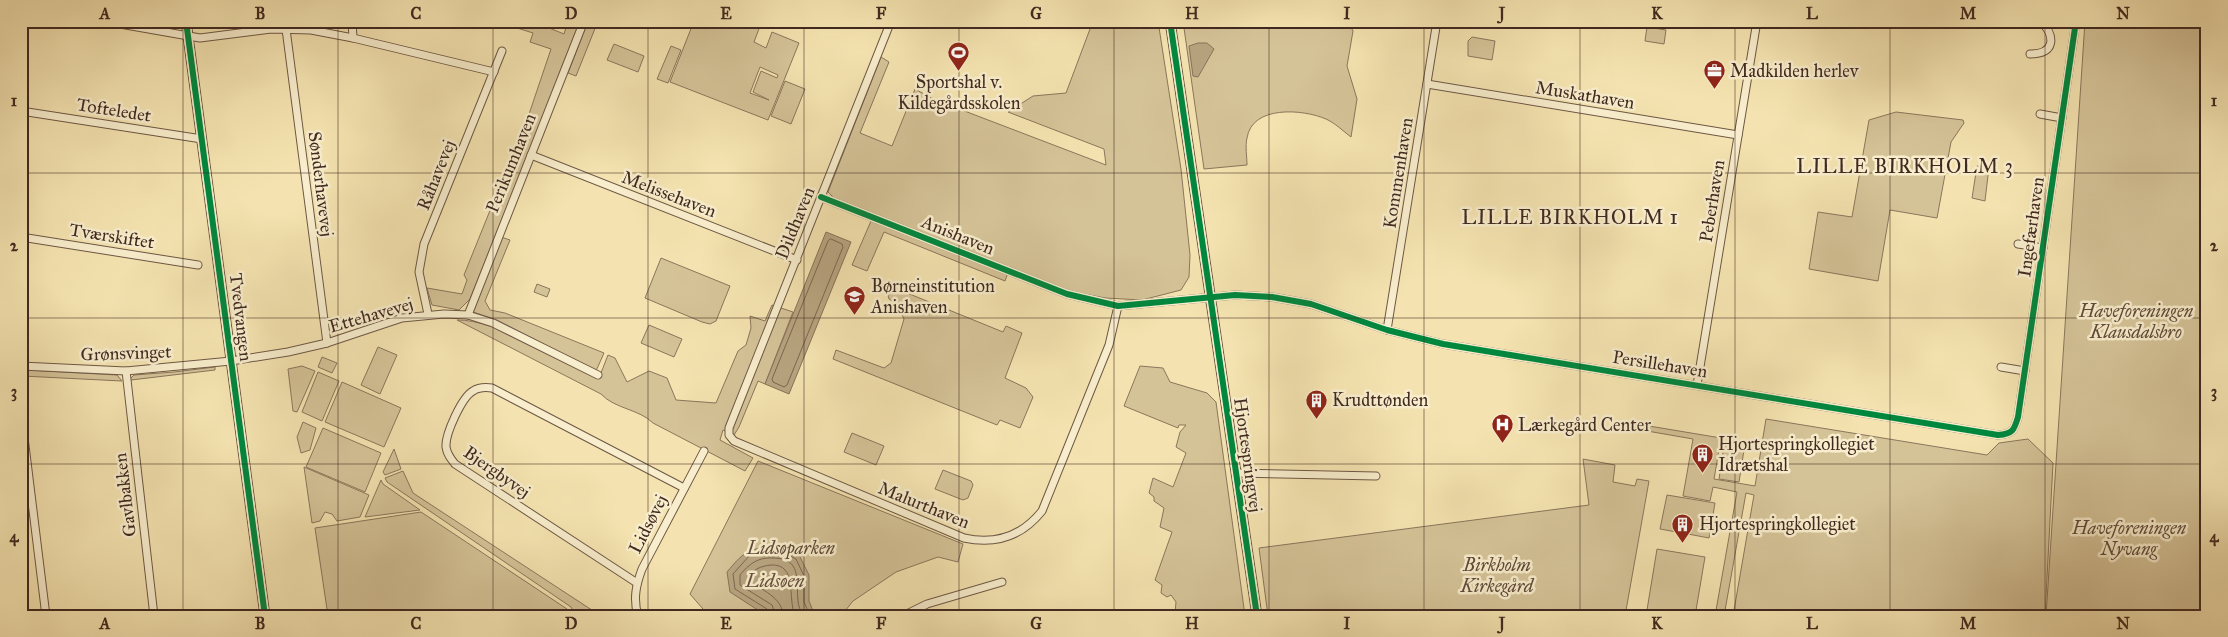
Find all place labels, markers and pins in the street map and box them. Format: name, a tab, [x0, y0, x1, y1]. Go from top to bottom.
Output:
sports icon: Sportshal v. Kildegårdsskolen	[947, 40, 971, 71]
office icon: Madkilden herlev	[1702, 59, 1726, 90]
place label: Madkilden herlev	[1730, 60, 1860, 82]
place label: Sportshal v. Kildegårdsskolen	[897, 71, 1021, 115]
place label: Børneinstitution Anishaven	[870, 275, 995, 318]
school or university icon: Børneinstitution Anishaven	[843, 284, 867, 315]
building icon: Krudttønden	[1304, 388, 1328, 419]
place label: Krudttønden	[1332, 389, 1428, 411]
hospital icon: Lærkegård Center	[1490, 413, 1514, 444]
place label: Lærkegård Center	[1518, 414, 1651, 437]
place label: Hjortespringkollegiet Idrætshal	[1718, 433, 1875, 476]
building icon: Hjortespringkollegiet Idrætshal	[1690, 442, 1714, 473]
building icon: Hjortespringkollegiet	[1671, 512, 1695, 543]
place label: Hjortespringkollegiet	[1699, 513, 1856, 536]

